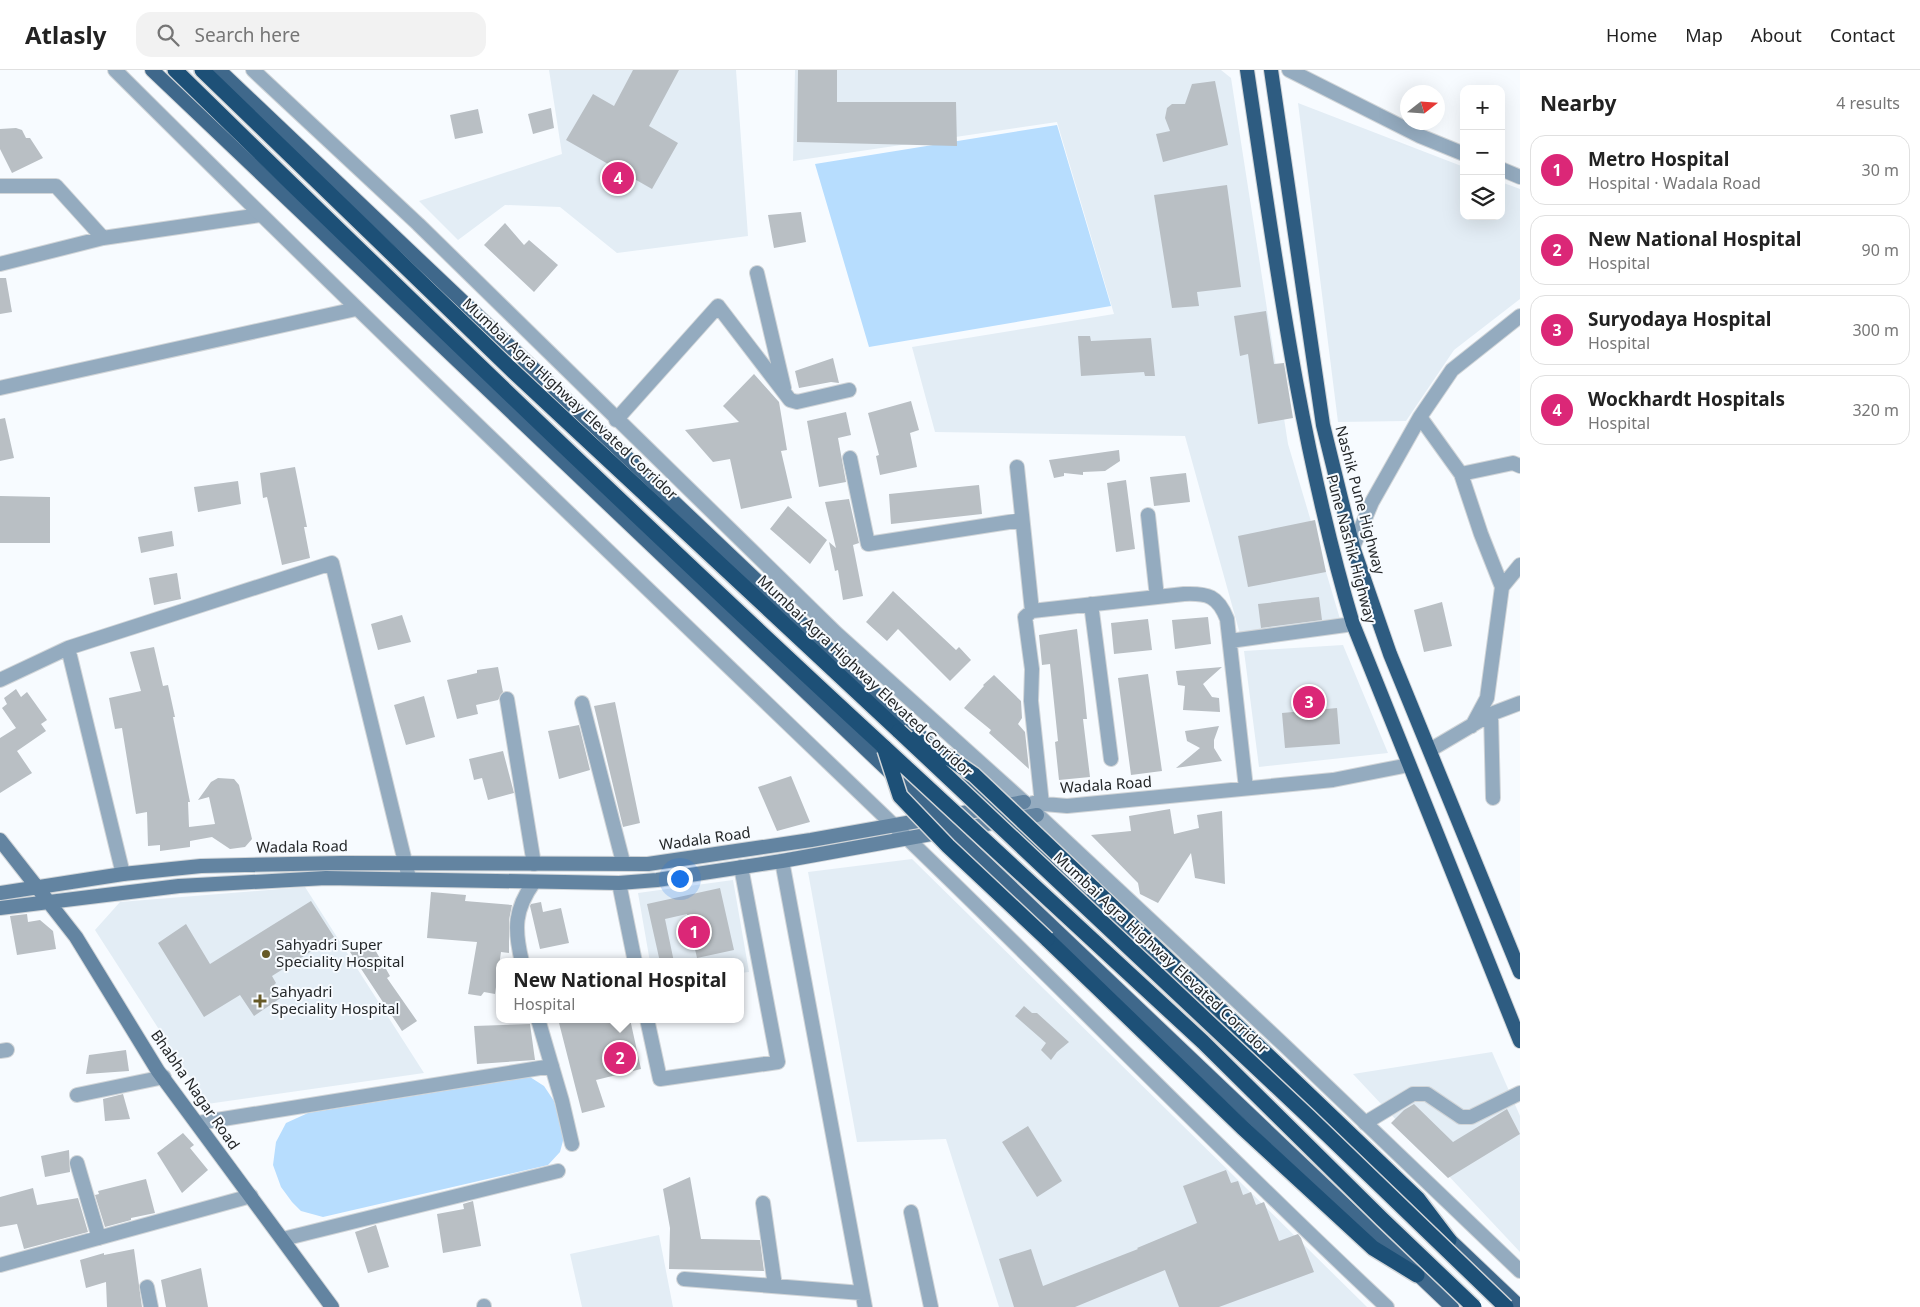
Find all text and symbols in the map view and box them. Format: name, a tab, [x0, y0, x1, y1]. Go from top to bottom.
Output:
search box	[136, 12, 486, 57]
text: Atlasly	[25, 18, 106, 51]
icon: search	[154, 21, 182, 49]
text: Search here	[194, 22, 300, 48]
text: Home	[1606, 23, 1657, 47]
text: Map	[1685, 23, 1723, 47]
text: About	[1751, 23, 1802, 47]
text: Contact	[1830, 23, 1895, 47]
north arrow	[1400, 85, 1445, 130]
map controls	[1460, 85, 1505, 220]
button: +	[1460, 85, 1505, 130]
text: Nearby	[1540, 89, 1616, 117]
text: 4 results	[1836, 92, 1900, 114]
button: −	[1460, 130, 1505, 175]
text: Metro Hospital	[1588, 146, 1729, 172]
pin: 4	[602, 159, 634, 197]
text: 1	[1552, 159, 1562, 181]
text: 30 m	[1862, 159, 1899, 181]
text: Hospital · Wadala Road	[1588, 172, 1761, 194]
button: layers	[1460, 175, 1505, 220]
text: New National Hospital	[1588, 226, 1802, 252]
text: 2	[1552, 239, 1562, 261]
text: 90 m	[1862, 239, 1899, 261]
text: Hospital	[1588, 252, 1650, 274]
street label: Mumbai Agra Highway Elevated Corridor	[459, 293, 683, 504]
text: Suryodaya Hospital	[1588, 306, 1772, 332]
text: 3	[1552, 319, 1562, 341]
text: 300 m	[1852, 319, 1899, 341]
text: Hospital	[1588, 332, 1650, 354]
text: Wockhardt Hospitals	[1588, 386, 1785, 412]
text: 4	[1552, 399, 1562, 421]
text: 320 m	[1852, 399, 1899, 421]
text: Hospital	[1588, 412, 1650, 434]
street label: Nashik Pune Highway	[1331, 423, 1391, 577]
street label: Pune Nashik Highway	[1322, 472, 1382, 626]
street label: Mumbai Agra Highway Elevated Corridor	[754, 570, 978, 781]
pin: 3	[1293, 683, 1325, 721]
street label: Wadala Road	[1059, 771, 1152, 797]
street label: Wadala Road	[658, 822, 752, 854]
street label: Wadala Road	[256, 835, 348, 857]
street label: Mumbai Agra Highway Elevated Corridor	[1050, 847, 1274, 1058]
your location	[667, 866, 693, 892]
pin: 1	[678, 913, 710, 951]
place label: Sahyadri Super Speciality Hospital	[276, 934, 404, 971]
marker: Sahyadri Super Speciality Hospital	[260, 948, 272, 960]
popup	[496, 958, 744, 1023]
text: New National Hospital	[513, 967, 727, 993]
place label: Sahyadri Speciality Hospital	[271, 981, 399, 1018]
text: Hospital	[513, 993, 575, 1015]
marker: Sahyadri Speciality Hospital	[253, 994, 267, 1008]
street label: Bhabha Nagar Road	[147, 1026, 245, 1153]
pin: 2	[604, 1039, 636, 1077]

